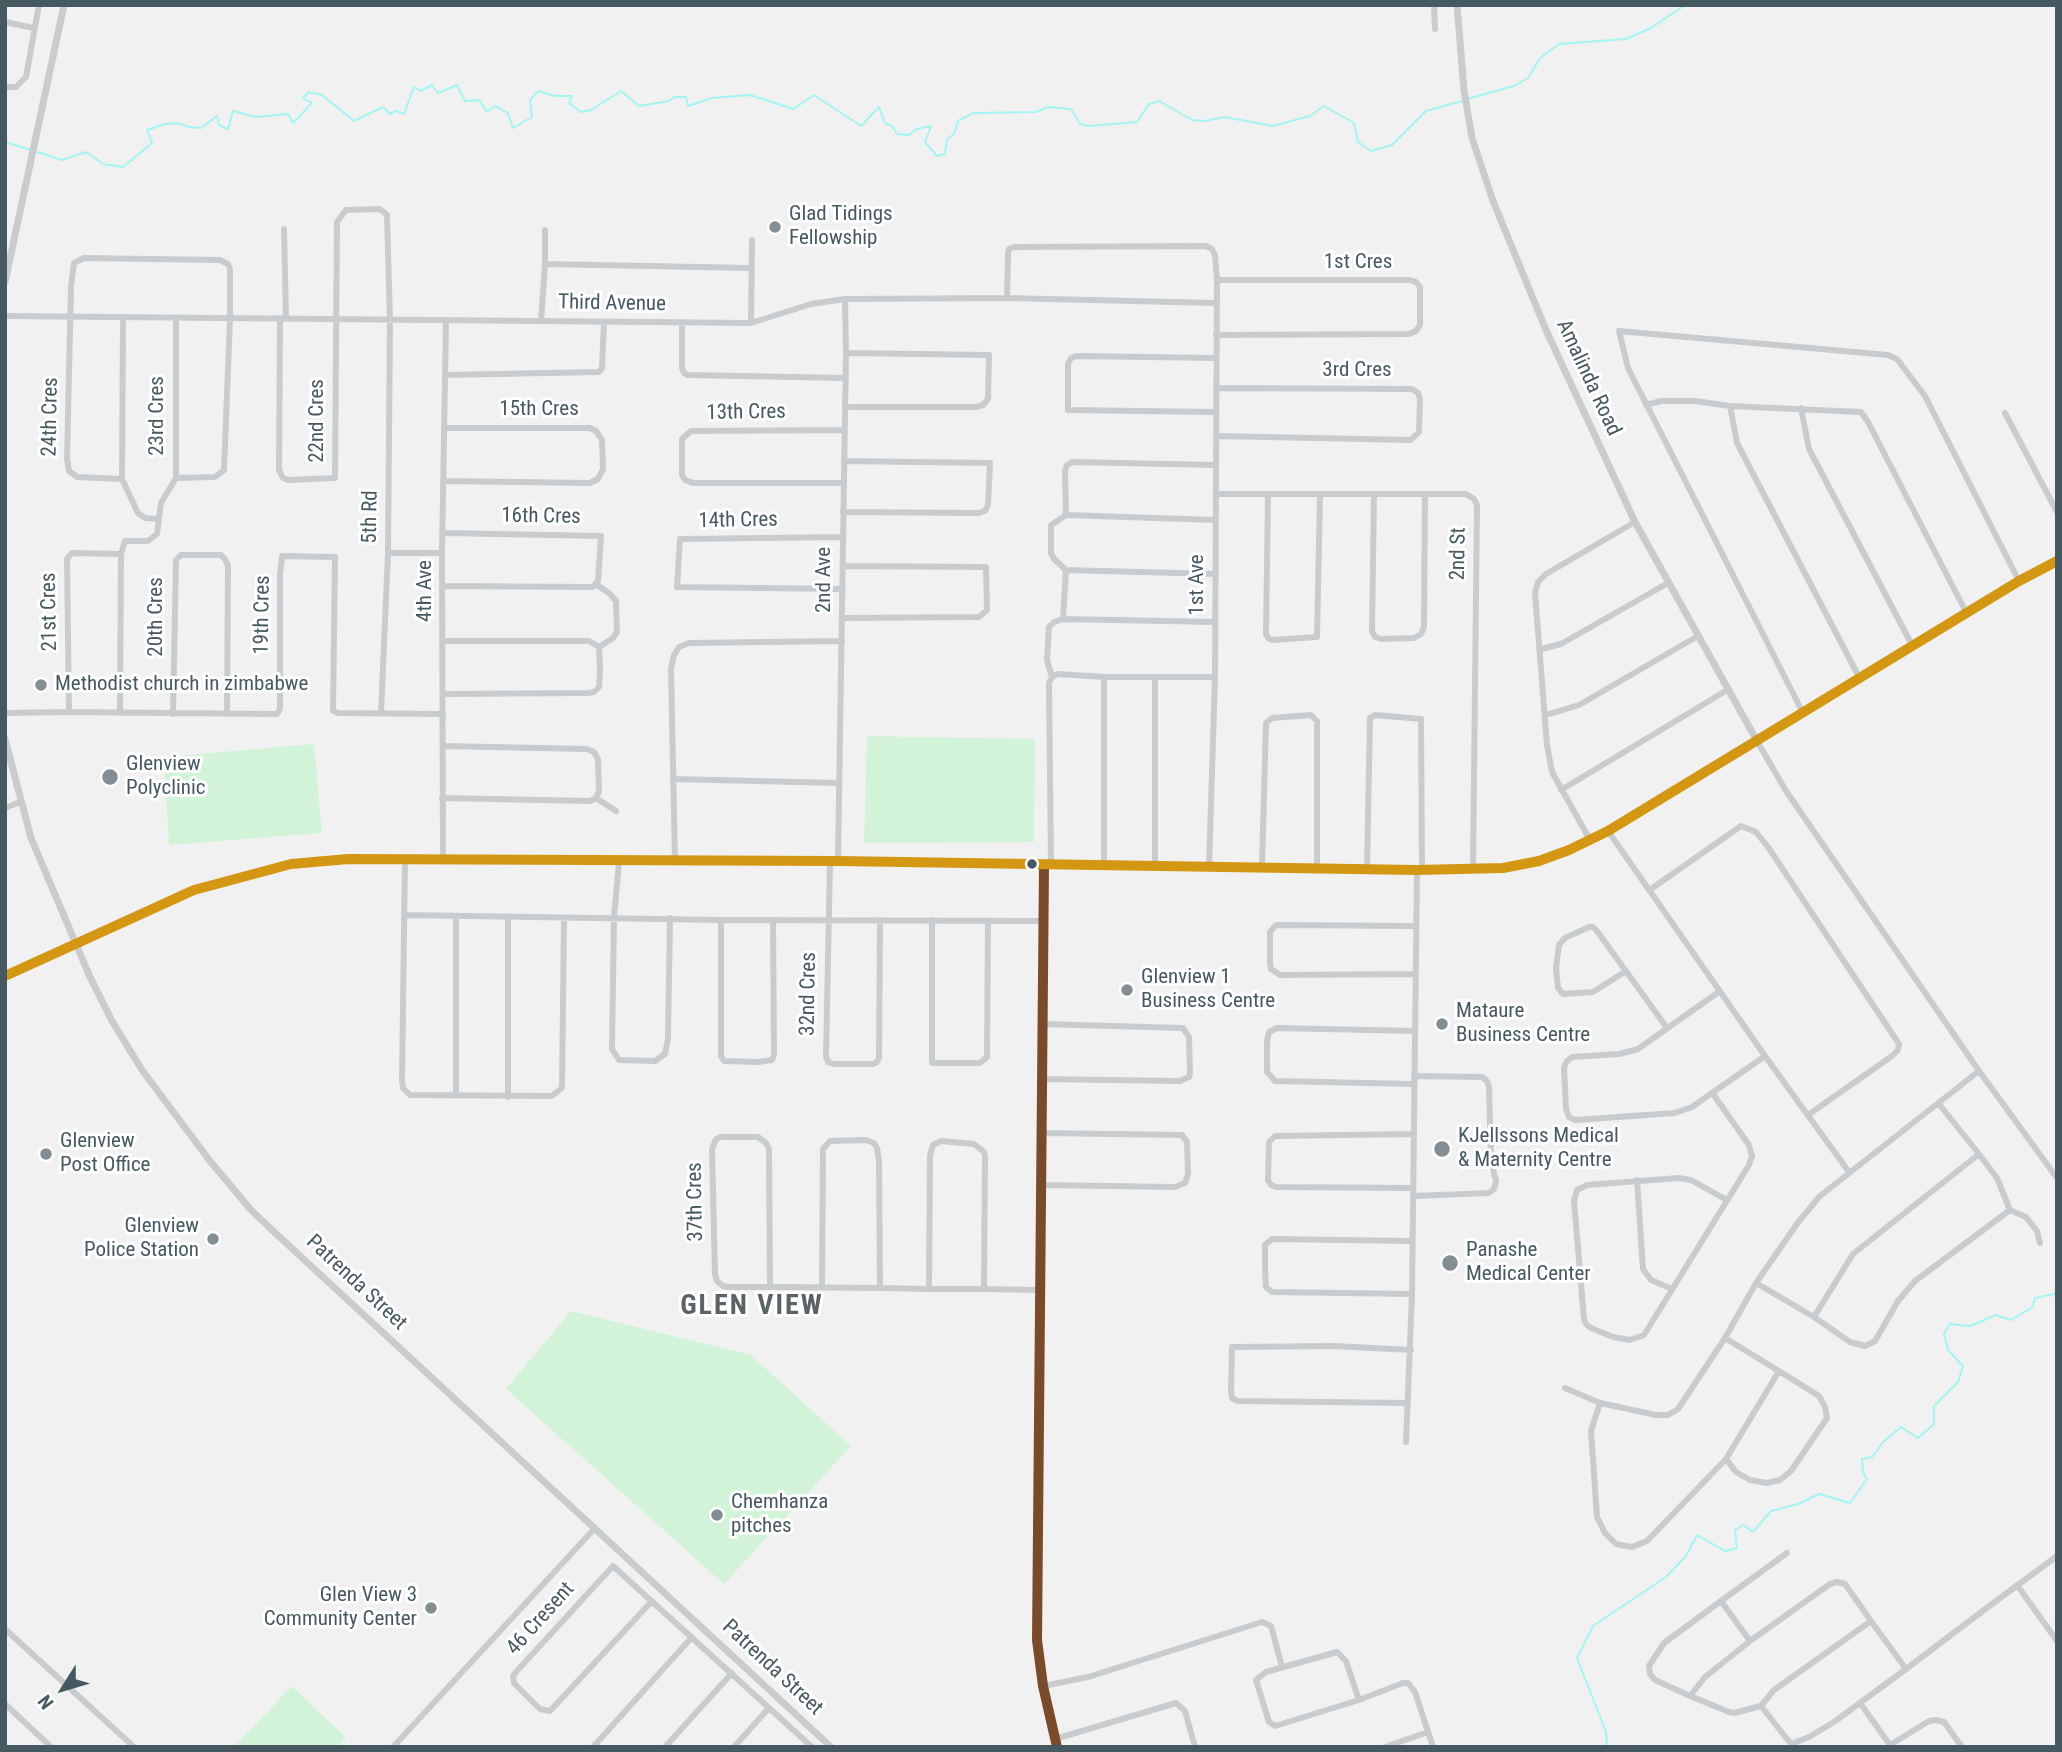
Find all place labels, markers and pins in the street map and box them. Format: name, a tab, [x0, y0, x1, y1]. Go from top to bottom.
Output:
place label: Glad Tidings Fellowship	[789, 202, 893, 252]
marker: Glad Tidings Fellowship	[767, 219, 783, 235]
place label: Methodist church in zimbabwe	[55, 672, 308, 698]
marker: Methodist church in zimbabwe	[33, 677, 49, 693]
place label: Glenview Polyclinic	[126, 752, 206, 802]
marker: Glenview Polyclinic	[100, 767, 120, 787]
unlabelled marker	[1025, 857, 1039, 871]
place label: Glenview 1 Business Centre	[1141, 965, 1275, 1015]
marker: Glenview 1 Business Centre	[1119, 982, 1135, 998]
place label: Mataure Business Centre	[1456, 999, 1590, 1049]
marker: Mataure Business Centre	[1434, 1016, 1450, 1032]
place label: KJellssons Medical & Maternity Centre	[1458, 1124, 1619, 1174]
place label: Glenview Post Office	[60, 1129, 150, 1179]
marker: KJellssons Medical & Maternity Centre	[1432, 1139, 1452, 1159]
marker: Glenview Post Office	[38, 1146, 54, 1162]
place label: Glenview Police Station	[84, 1214, 199, 1264]
marker: Glenview Police Station	[205, 1231, 221, 1247]
place label: Panashe Medical Center	[1466, 1238, 1591, 1288]
marker: Panashe Medical Center	[1440, 1253, 1460, 1273]
place label: Chemhanza pitches	[731, 1490, 828, 1540]
marker: Chemhanza pitches	[709, 1507, 725, 1523]
place label: Glen View 3 Community Center	[264, 1583, 417, 1633]
marker: Glen View 3 Community Center	[423, 1600, 439, 1616]

